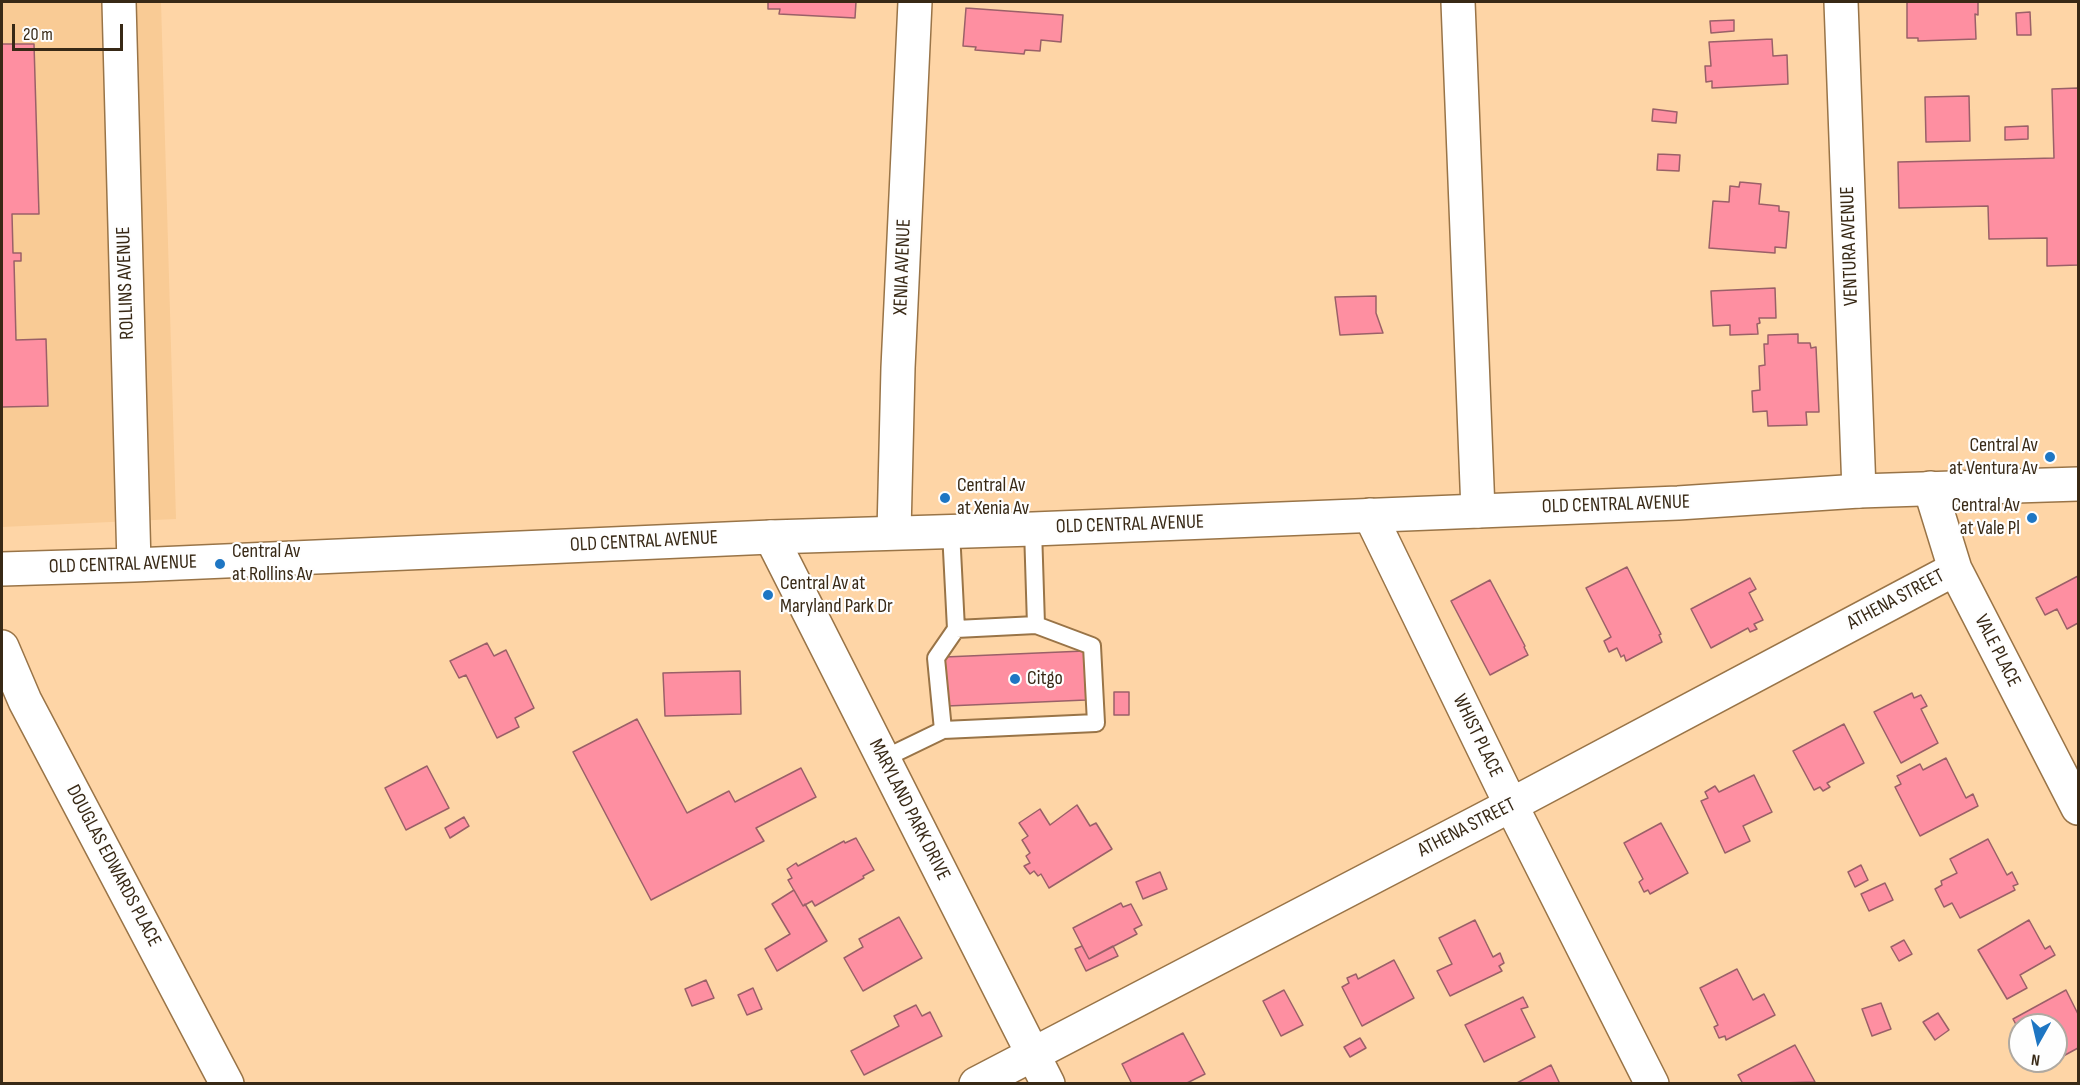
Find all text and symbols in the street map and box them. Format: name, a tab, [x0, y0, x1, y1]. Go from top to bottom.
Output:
scale bar	[15, 12, 126, 50]
text: 20 m	[23, 24, 53, 45]
street label: VENTURA AVENUE	[1836, 186, 1864, 306]
street label: XENIA AVENUE	[889, 219, 917, 315]
street label: ROLLINS AVENUE	[112, 226, 140, 340]
place label: Central Av at Ventura Av	[1949, 434, 2038, 481]
marker: Central Av at Ventura Av	[2043, 450, 2057, 464]
place label: Central Av at Xenia Av	[957, 474, 1029, 521]
street label: OLD CENTRAL AVENUE	[1541, 490, 1691, 520]
marker: Central Av at Xenia Av	[938, 491, 952, 505]
place label: Central Av at Vale Pl	[1952, 494, 2020, 541]
street label: OLD CENTRAL AVENUE	[1055, 510, 1205, 540]
marker: Central Av at Vale Pl	[2025, 511, 2039, 525]
street label: OLD CENTRAL AVENUE	[569, 526, 719, 558]
place label: Central Av at Rollins Av	[232, 540, 313, 587]
street label: OLD CENTRAL AVENUE	[48, 550, 198, 580]
marker: Central Av at Rollins Av	[213, 557, 227, 571]
street label: ATHENA STREET	[1843, 564, 1949, 636]
place label: Central Av at Maryland Park Dr	[780, 572, 893, 619]
marker: Central Av at Maryland Park Dr	[761, 588, 775, 602]
street label: VALE PLACE	[1969, 611, 2025, 691]
place label: Citgo	[1027, 667, 1063, 691]
marker: Citgo	[1008, 672, 1022, 686]
street label: WHIST PLACE	[1447, 691, 1507, 781]
street label: MARYLAND PARK DRIVE	[863, 735, 955, 885]
street label: DOUGLAS EDWARDS PLACE	[60, 781, 166, 951]
street label: ATHENA STREET	[1414, 793, 1520, 863]
north arrow	[2008, 1013, 2068, 1073]
text: N	[2030, 1049, 2041, 1069]

